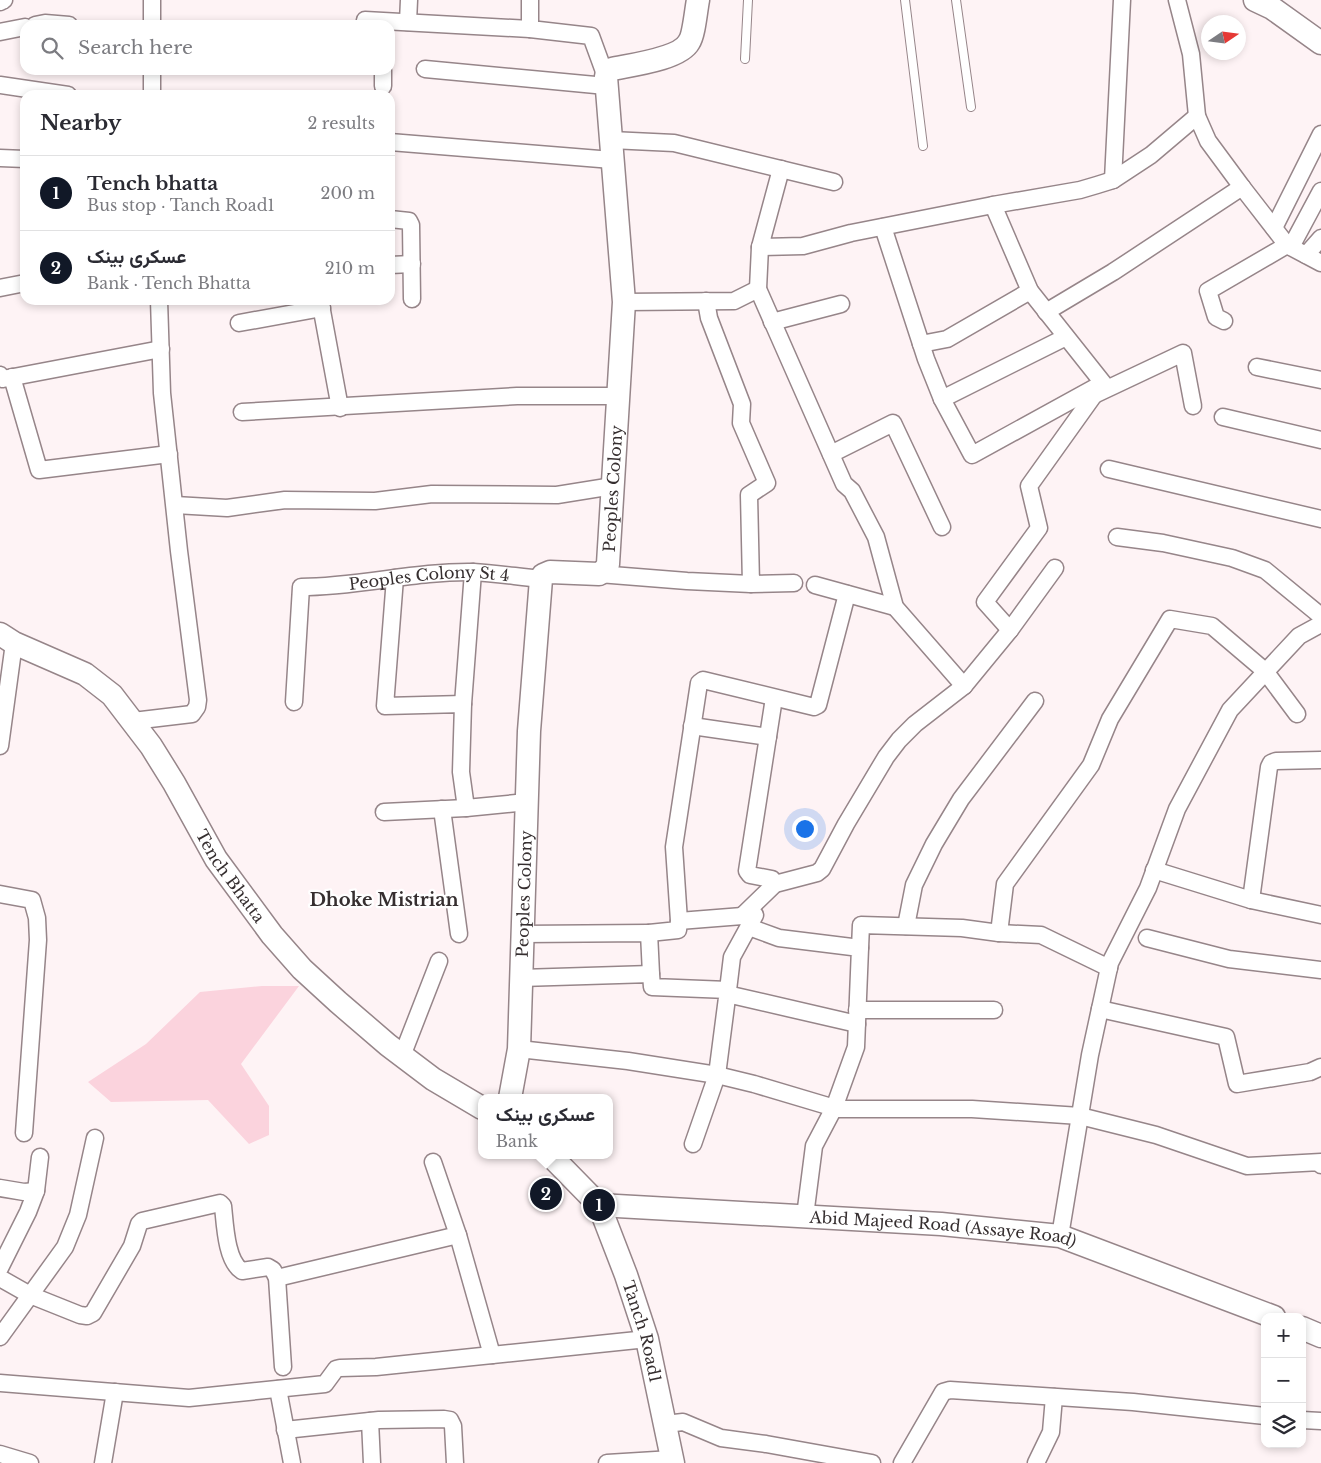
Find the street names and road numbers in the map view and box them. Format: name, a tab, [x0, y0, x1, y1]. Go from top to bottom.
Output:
street label: Peoples Colony	[599, 424, 627, 553]
street label: Peoples Colony St 4	[348, 562, 511, 594]
street label: Tench Bhatta	[192, 826, 269, 927]
street label: Peoples Colony	[512, 829, 536, 958]
street label: Abid Majeed Road (Assaye Road)	[808, 1207, 1079, 1251]
street label: Tanch Road1	[619, 1278, 666, 1384]

